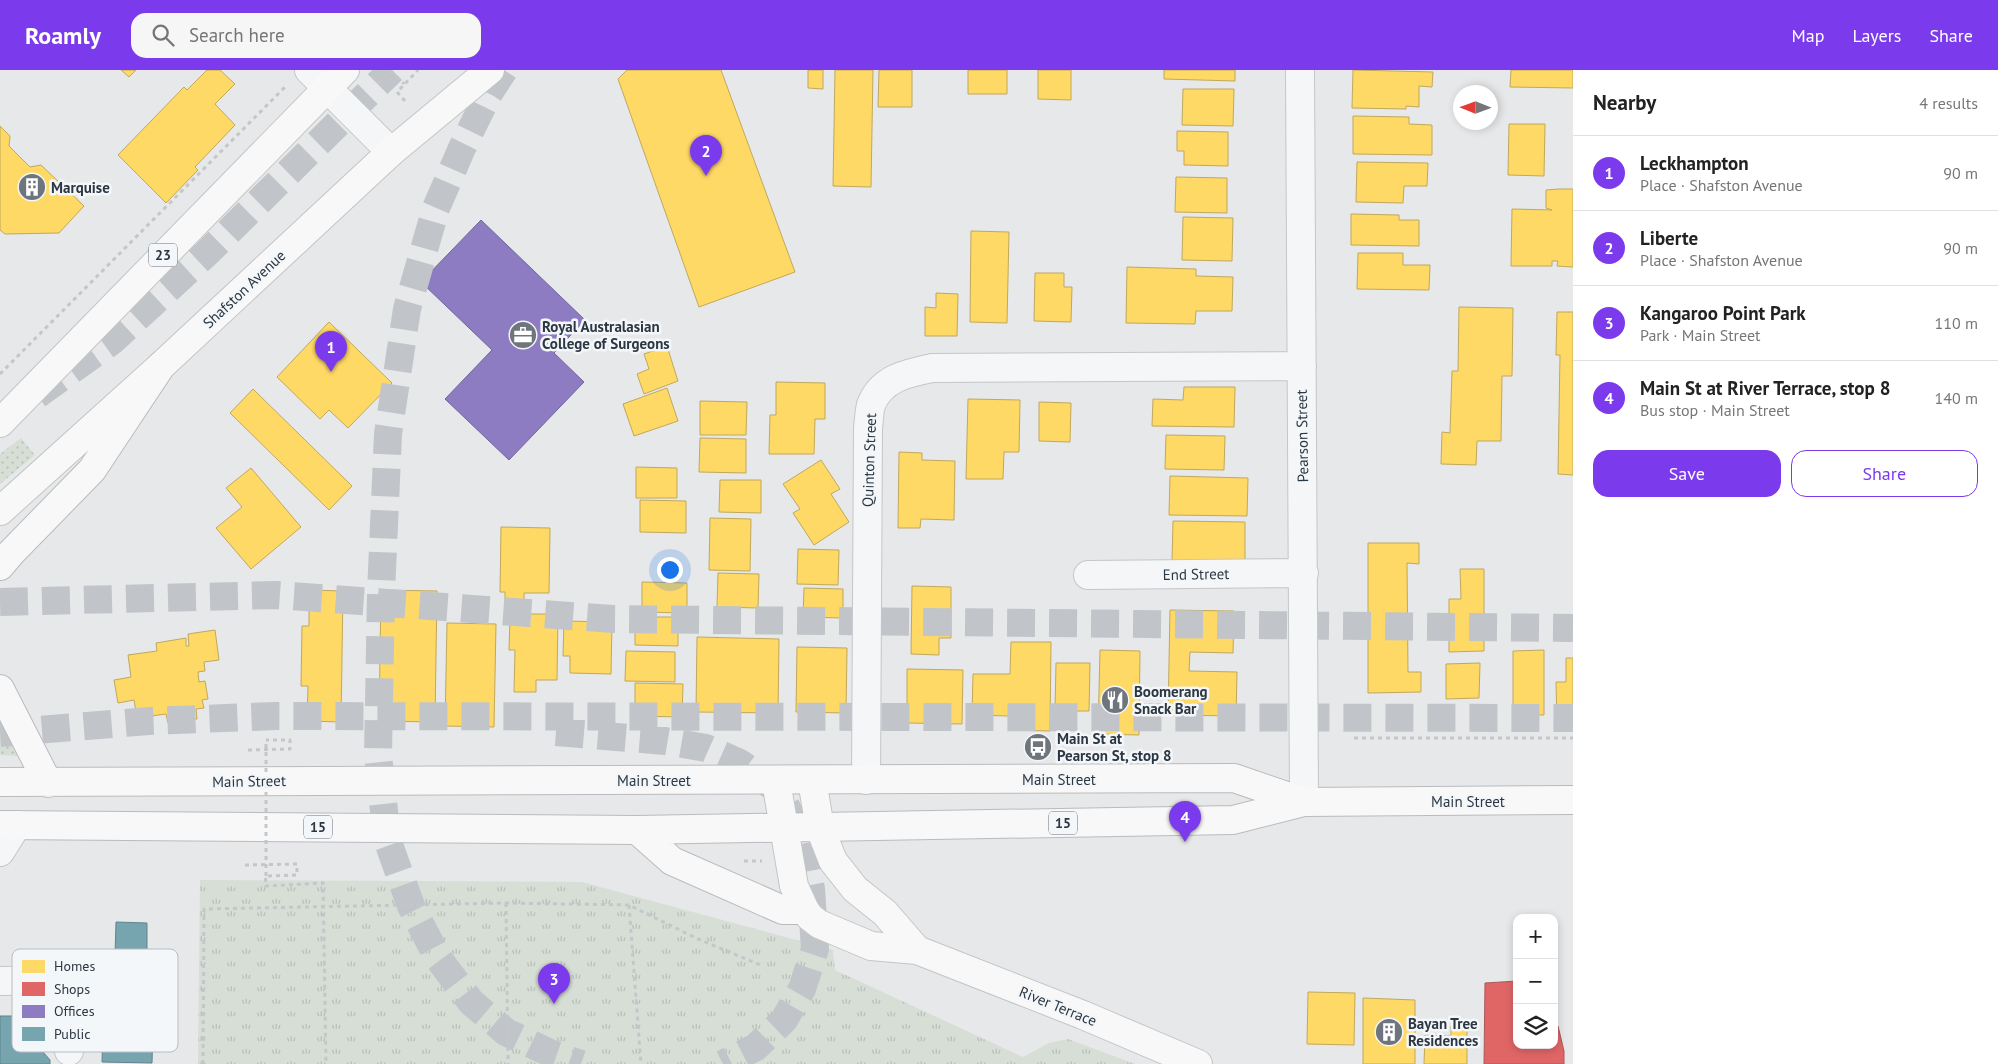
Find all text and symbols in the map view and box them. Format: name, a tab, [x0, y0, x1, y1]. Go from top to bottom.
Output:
search box	[131, 13, 481, 58]
text: Roamly	[25, 20, 101, 51]
icon: search	[149, 21, 177, 49]
text: Search here	[189, 23, 285, 47]
text: Map	[1792, 24, 1824, 47]
text: Layers	[1852, 24, 1901, 47]
text: Share	[1929, 24, 1973, 47]
north arrow	[1453, 85, 1498, 130]
text: Nearby	[1593, 89, 1656, 116]
text: 4 results	[1919, 93, 1978, 113]
pin: 2	[690, 135, 722, 176]
text: Leckhampton	[1640, 151, 1749, 175]
text: 1	[1604, 163, 1614, 183]
text: 90 m	[1943, 163, 1978, 183]
building icon: Marquise	[17, 172, 47, 202]
text: Place · Shafston Avenue	[1640, 175, 1803, 195]
place label: Marquise	[51, 178, 110, 197]
text: Liberte	[1640, 226, 1698, 250]
text: 2	[1604, 238, 1614, 258]
text: 90 m	[1943, 238, 1978, 258]
road number: 23	[149, 244, 177, 266]
street label: Shafston Avenue	[199, 246, 289, 332]
text: Place · Shafston Avenue	[1640, 250, 1803, 270]
text: Kangaroo Point Park	[1640, 301, 1806, 325]
text: 3	[1604, 313, 1614, 333]
text: 110 m	[1935, 313, 1978, 333]
place label: Royal Australasian College of Surgeons	[542, 317, 670, 353]
office icon: Royal Australasian College of Surgeons	[508, 320, 538, 350]
text: Park · Main Street	[1640, 325, 1761, 345]
pin: 1	[315, 331, 347, 372]
text: Main St at River Terrace, stop 8	[1640, 376, 1890, 400]
text: 4	[1604, 388, 1614, 408]
text: 140 m	[1935, 388, 1978, 408]
street label: Pearson Street	[1292, 389, 1312, 483]
text: Bus stop · Main Street	[1640, 400, 1790, 420]
street label: Quinton Street	[858, 413, 880, 507]
button: Save	[1593, 450, 1781, 497]
button: Share	[1791, 450, 1978, 497]
your location	[657, 557, 683, 583]
street label: End Street	[1163, 564, 1229, 584]
place label: Boomerang Snack Bar	[1134, 682, 1208, 718]
restaurant icon: Boomerang Snack Bar	[1100, 685, 1130, 715]
place label: Main St at Pearson St, stop 8	[1057, 729, 1171, 765]
bus stop icon: Main St at Pearson St, stop 8	[1023, 732, 1053, 762]
street label: Main Street	[1022, 770, 1096, 789]
street label: Main Street	[212, 771, 286, 791]
street label: Main Street	[617, 771, 691, 790]
street label: Main Street	[1431, 792, 1505, 811]
pin: 4	[1169, 801, 1201, 842]
road number: 15	[1049, 811, 1077, 834]
road number: 15	[304, 816, 332, 839]
map controls	[1513, 914, 1558, 1049]
button: +	[1513, 914, 1558, 959]
legend	[12, 949, 178, 1052]
text: Homes	[54, 957, 95, 975]
button: −	[1513, 959, 1558, 1004]
pin: 3	[538, 963, 570, 1004]
text: Shops	[54, 980, 90, 998]
street label: River Terrace	[1016, 982, 1100, 1030]
text: Offices	[54, 1002, 95, 1020]
button: layers	[1513, 1004, 1558, 1049]
place label: Bayan Tree Residences	[1408, 1014, 1478, 1050]
building icon: Bayan Tree Residences	[1374, 1017, 1404, 1047]
text: Public	[54, 1025, 91, 1043]

